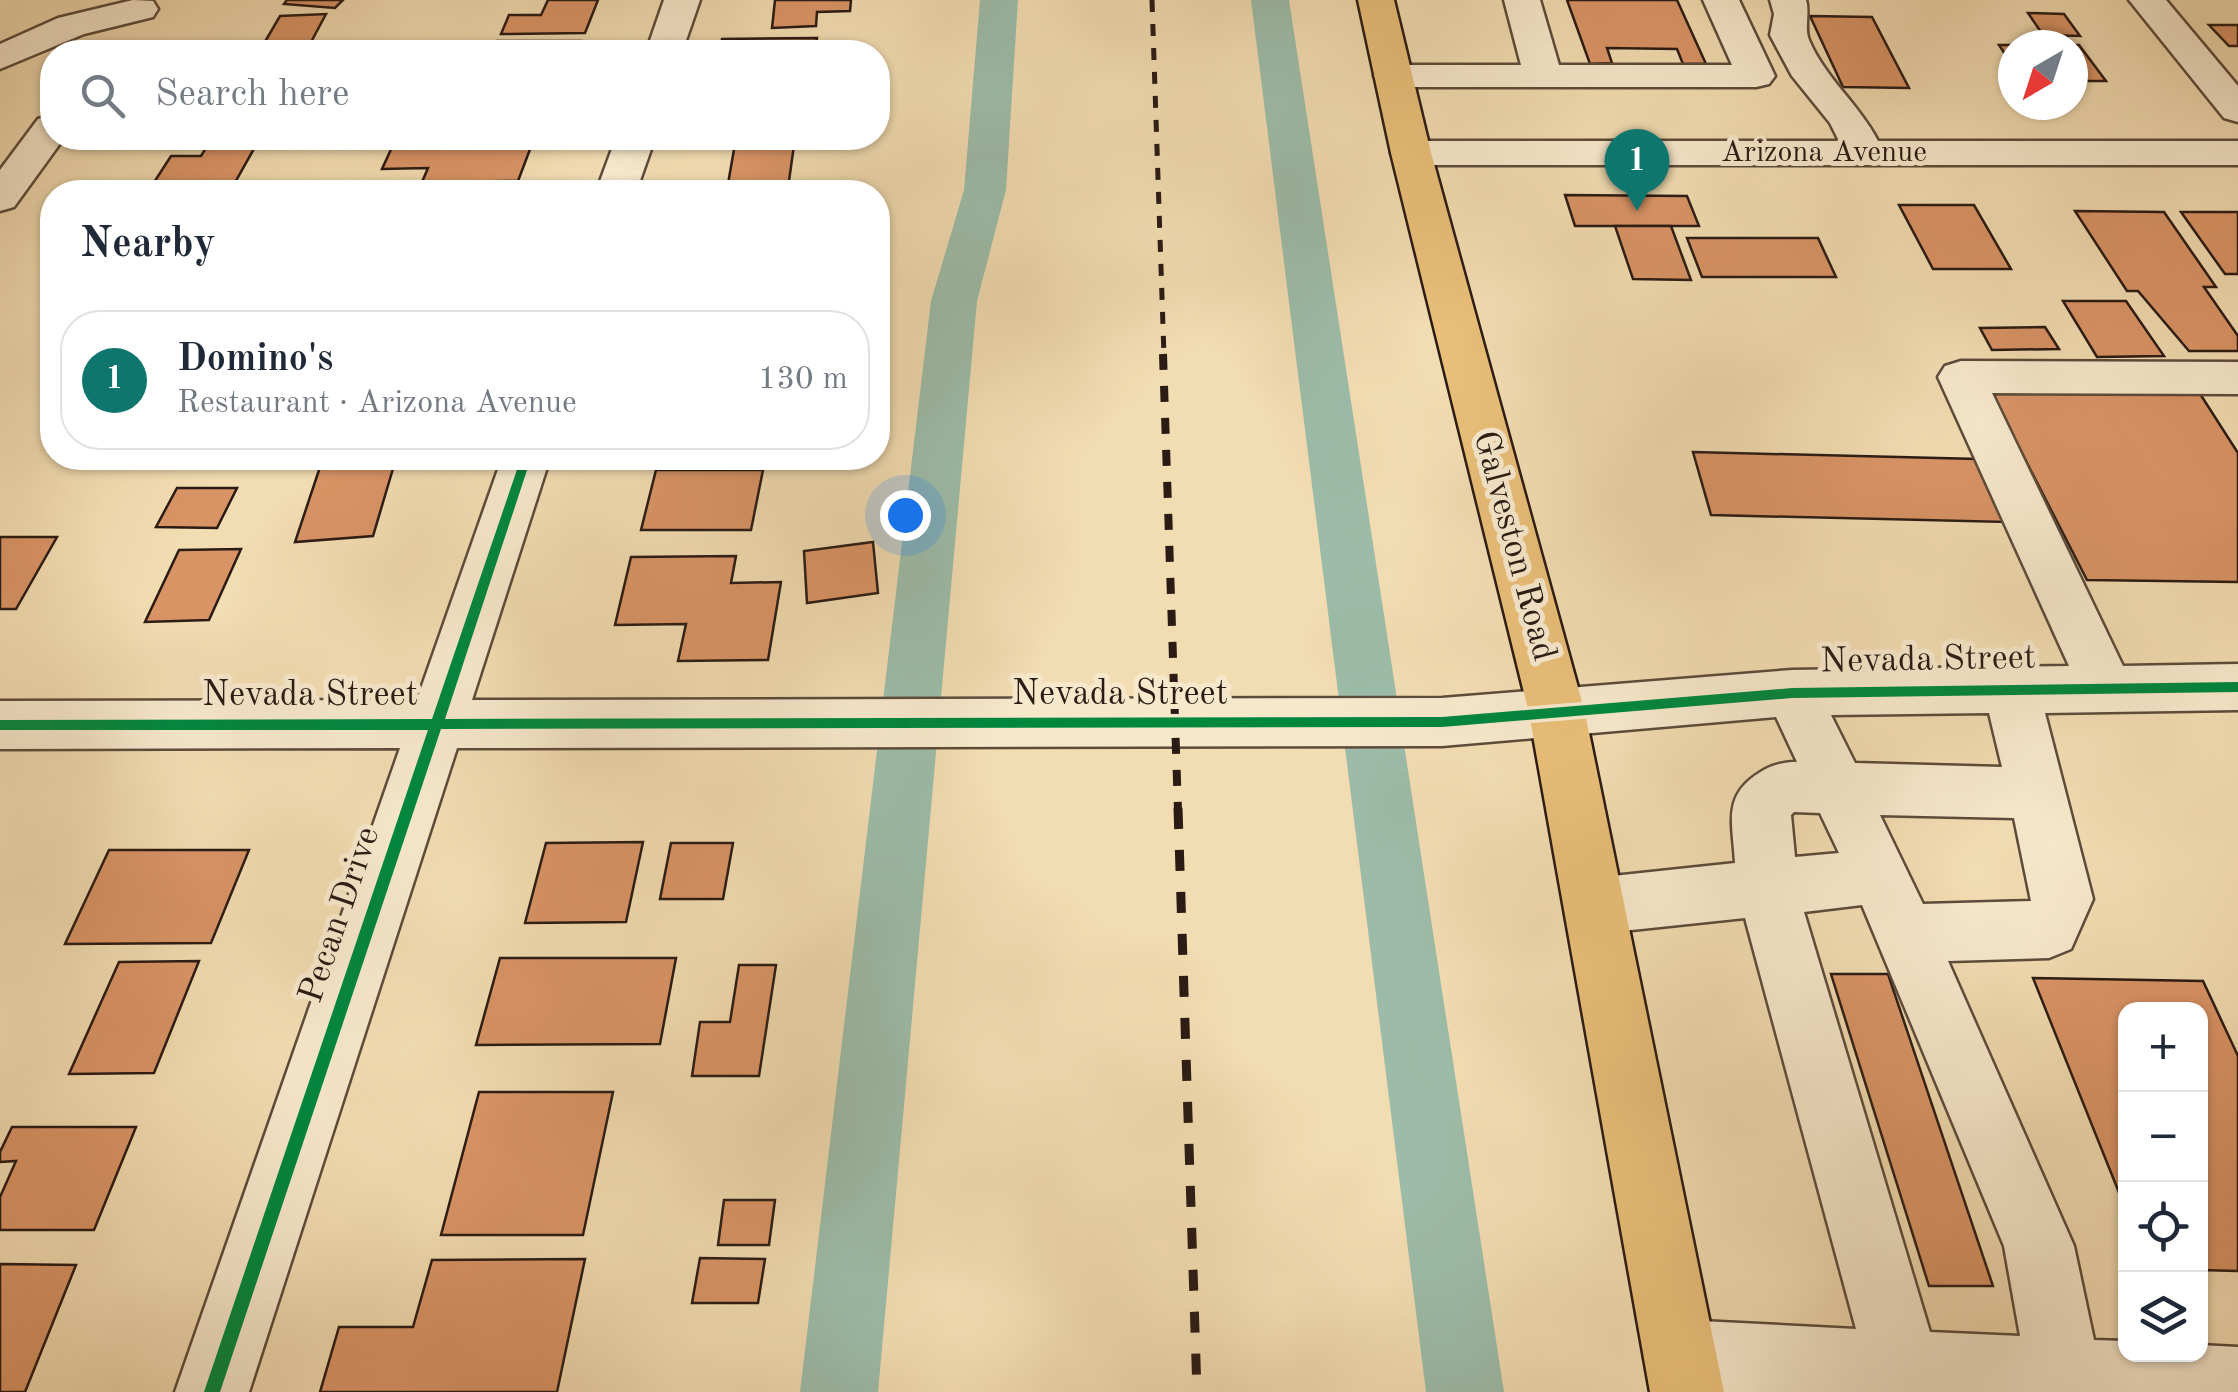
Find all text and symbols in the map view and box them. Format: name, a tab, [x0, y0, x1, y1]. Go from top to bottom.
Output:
north arrow	[1998, 30, 2088, 120]
search box	[40, 40, 890, 150]
icon: search	[75, 68, 130, 123]
text: Search here	[155, 76, 350, 114]
pin: 1	[1604, 128, 1670, 211]
street label: Arizona Avenue	[1721, 138, 1927, 168]
text: Nearby	[80, 224, 216, 266]
text: Domino's	[177, 341, 333, 379]
text: 1	[105, 364, 124, 396]
text: 130 m	[758, 364, 848, 396]
text: Restaurant · Arizona Avenue	[177, 388, 577, 420]
street label: Galveston Road	[1467, 427, 1561, 665]
your location	[880, 490, 931, 541]
street label: Nevada Street	[1820, 641, 2036, 679]
street label: Nevada Street	[1012, 677, 1228, 712]
street label: Nevada Street	[202, 678, 418, 713]
street label: Pecan Drive	[294, 823, 386, 1007]
map controls	[2118, 1002, 2208, 1362]
button: +	[2118, 1002, 2208, 1092]
button: −	[2118, 1092, 2208, 1182]
button: locate	[2118, 1182, 2208, 1272]
button: layers	[2118, 1272, 2208, 1362]

